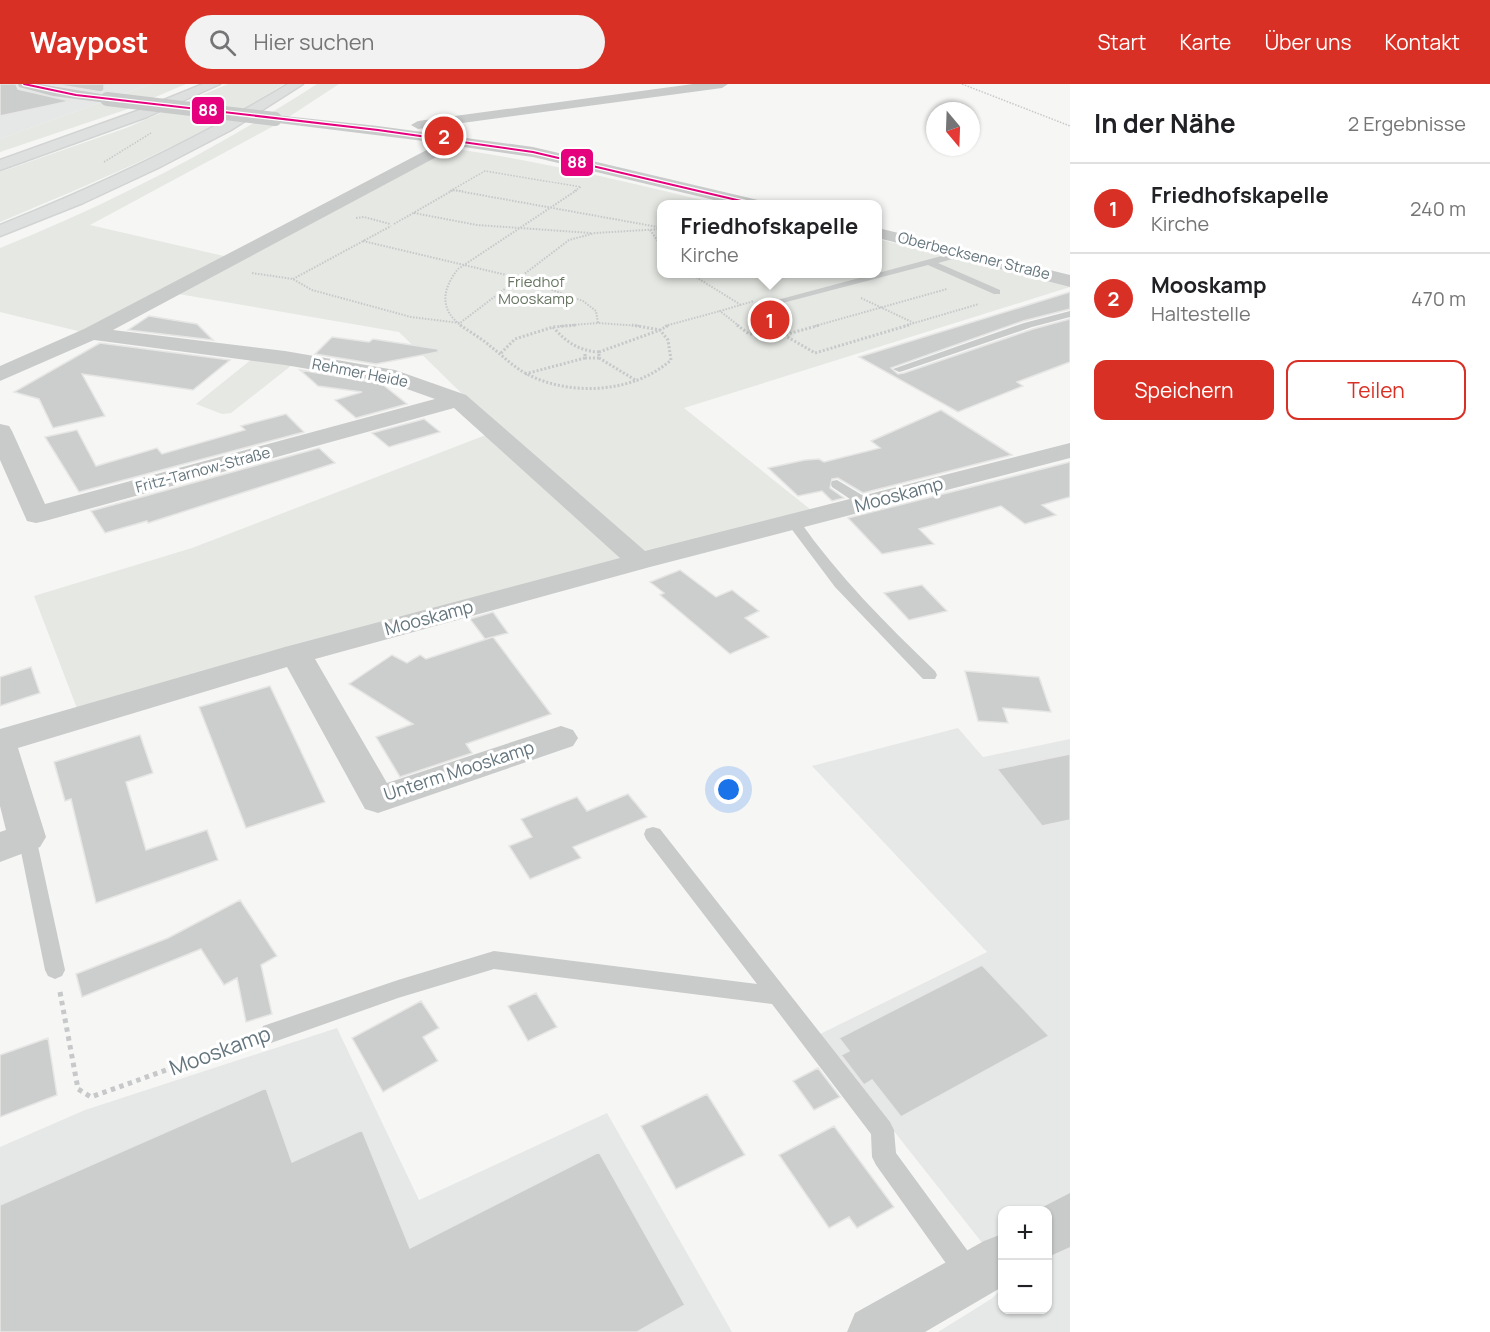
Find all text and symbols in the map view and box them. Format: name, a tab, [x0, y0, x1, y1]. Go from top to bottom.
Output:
search box	[185, 15, 605, 69]
text: Waypost	[30, 23, 149, 61]
icon: search	[206, 26, 239, 59]
text: Hier suchen	[254, 27, 374, 57]
text: Start	[1097, 28, 1146, 56]
text: Karte	[1179, 28, 1231, 56]
text: Über uns	[1264, 28, 1352, 56]
text: Kontakt	[1385, 28, 1460, 56]
line badge: 88	[191, 96, 225, 125]
text: 88	[198, 99, 218, 121]
north arrow	[926, 102, 980, 156]
text: In der Nähe	[1094, 105, 1236, 141]
text: 2 Ergebnisse	[1348, 110, 1466, 137]
pin: 2	[424, 113, 464, 158]
line badge: 88	[560, 148, 594, 177]
text: 88	[567, 151, 587, 173]
text: Friedhofskapelle	[1151, 180, 1329, 210]
text: 1	[1109, 195, 1118, 222]
text: 240 m	[1410, 195, 1466, 222]
popup	[657, 200, 882, 278]
text: Kirche	[1151, 210, 1209, 237]
text: Friedhofskapelle	[681, 211, 858, 241]
street label: Oberbecksener Straße	[896, 226, 1053, 285]
text: Kirche	[681, 241, 739, 268]
text: Mooskamp	[1151, 270, 1266, 300]
park label: Friedhof Mooskamp	[498, 271, 574, 309]
text: 2	[1108, 285, 1119, 312]
text: 470 m	[1411, 285, 1466, 312]
pin: 1	[750, 298, 790, 342]
text: Haltestelle	[1151, 300, 1251, 327]
street label: Rehmer Heide	[310, 353, 410, 392]
button: Speichern	[1094, 360, 1274, 420]
button: Teilen	[1286, 360, 1466, 420]
street label: Fritz-Tarnow-Straße	[133, 441, 273, 498]
street label: Mooskamp	[852, 471, 946, 517]
street label: Mooskamp	[382, 594, 476, 640]
street label: Unterm Mooskamp	[380, 734, 537, 806]
your location	[714, 775, 743, 804]
street label: Mooskamp	[165, 1019, 274, 1081]
map controls	[998, 1206, 1052, 1314]
button: +	[998, 1206, 1052, 1260]
button: −	[998, 1260, 1052, 1314]

